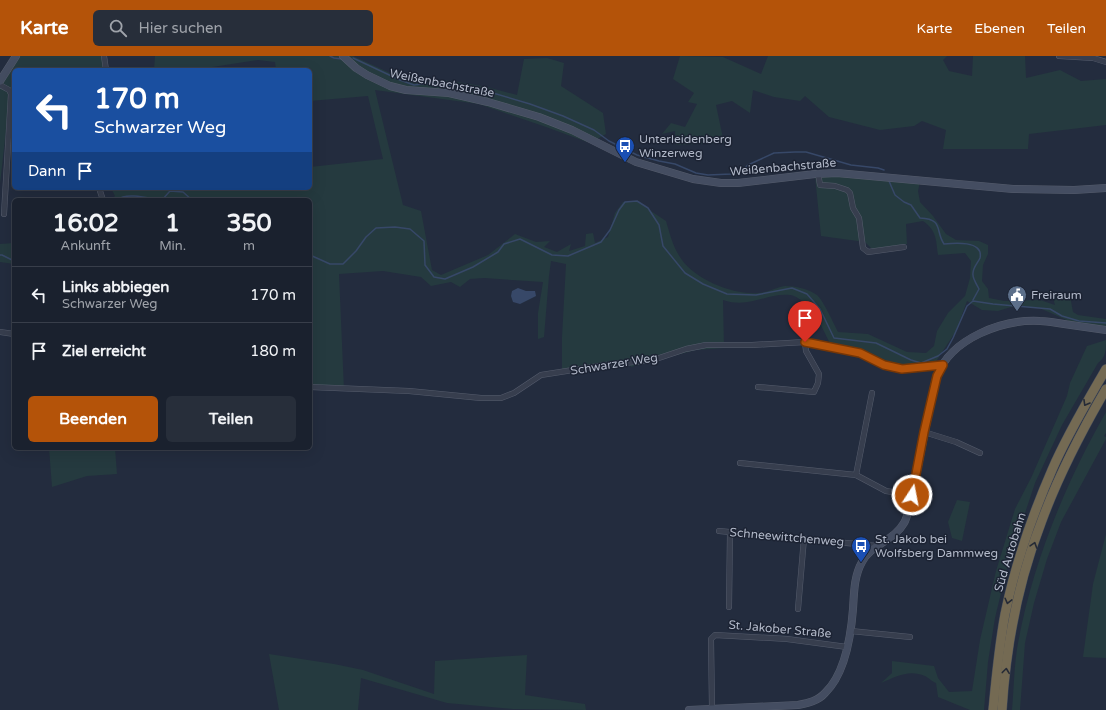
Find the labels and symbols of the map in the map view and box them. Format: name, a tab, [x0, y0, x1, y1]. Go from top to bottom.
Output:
street label: Weißenbachstraße	[388, 66, 496, 100]
place label: Unterleidenberg Winzerweg	[639, 132, 732, 160]
bus stop icon: Unterleidenberg Winzerweg	[614, 135, 636, 163]
street label: Weißenbachstraße	[729, 155, 837, 179]
public building icon: Freiraum	[1006, 284, 1028, 312]
place label: Freiraum	[1031, 288, 1082, 302]
pin	[788, 301, 822, 342]
street label: Schwarzer Weg	[569, 350, 659, 378]
one-way arrow	[1084, 399, 1091, 406]
position arrow	[891, 474, 933, 516]
street label: Süd Autobahn	[991, 511, 1029, 593]
street label: Schneewittchenweg	[729, 525, 845, 549]
place label: St. Jakob bei Wolfsberg Dammweg	[875, 532, 998, 560]
bus stop icon: St. Jakob bei Wolfsberg Dammweg	[850, 535, 872, 563]
one-way arrow	[1029, 541, 1038, 548]
one-way arrow	[1004, 597, 1013, 604]
street label: St. Jakober Straße	[728, 618, 832, 640]
one-way arrow	[1001, 668, 1010, 674]

